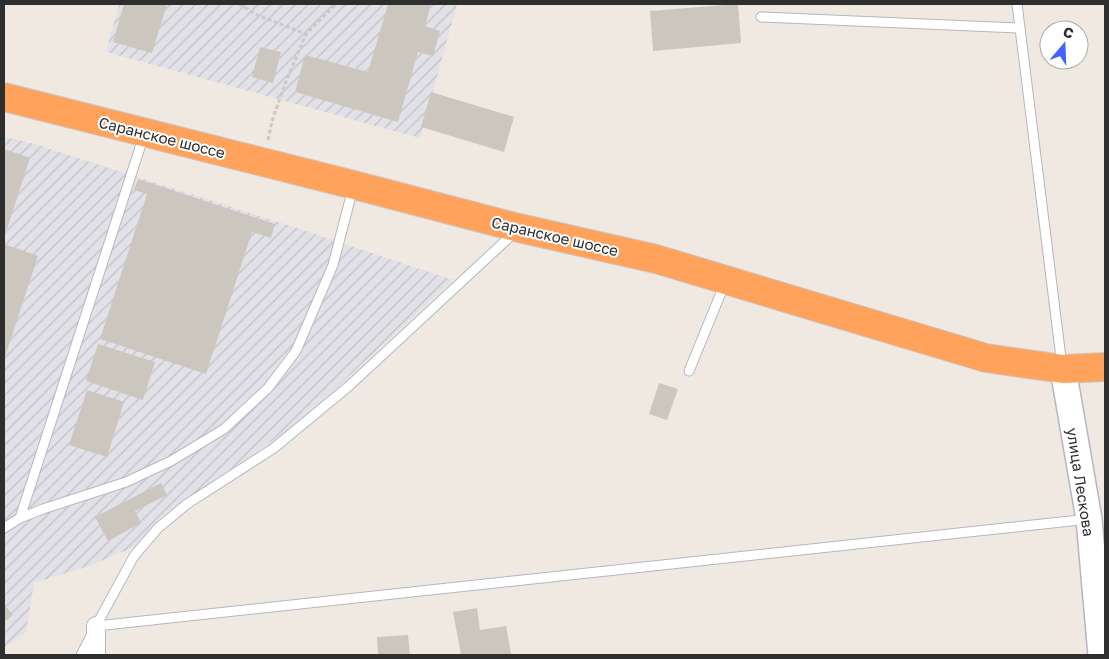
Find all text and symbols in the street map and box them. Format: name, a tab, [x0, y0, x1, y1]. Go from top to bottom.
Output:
north arrow	[1039, 20, 1089, 70]
text: С	[1061, 23, 1076, 42]
street label: Саранское шоссе	[97, 113, 227, 161]
street label: Саранское шоссе	[490, 213, 620, 259]
street label: улица Лескова	[1064, 426, 1098, 538]

